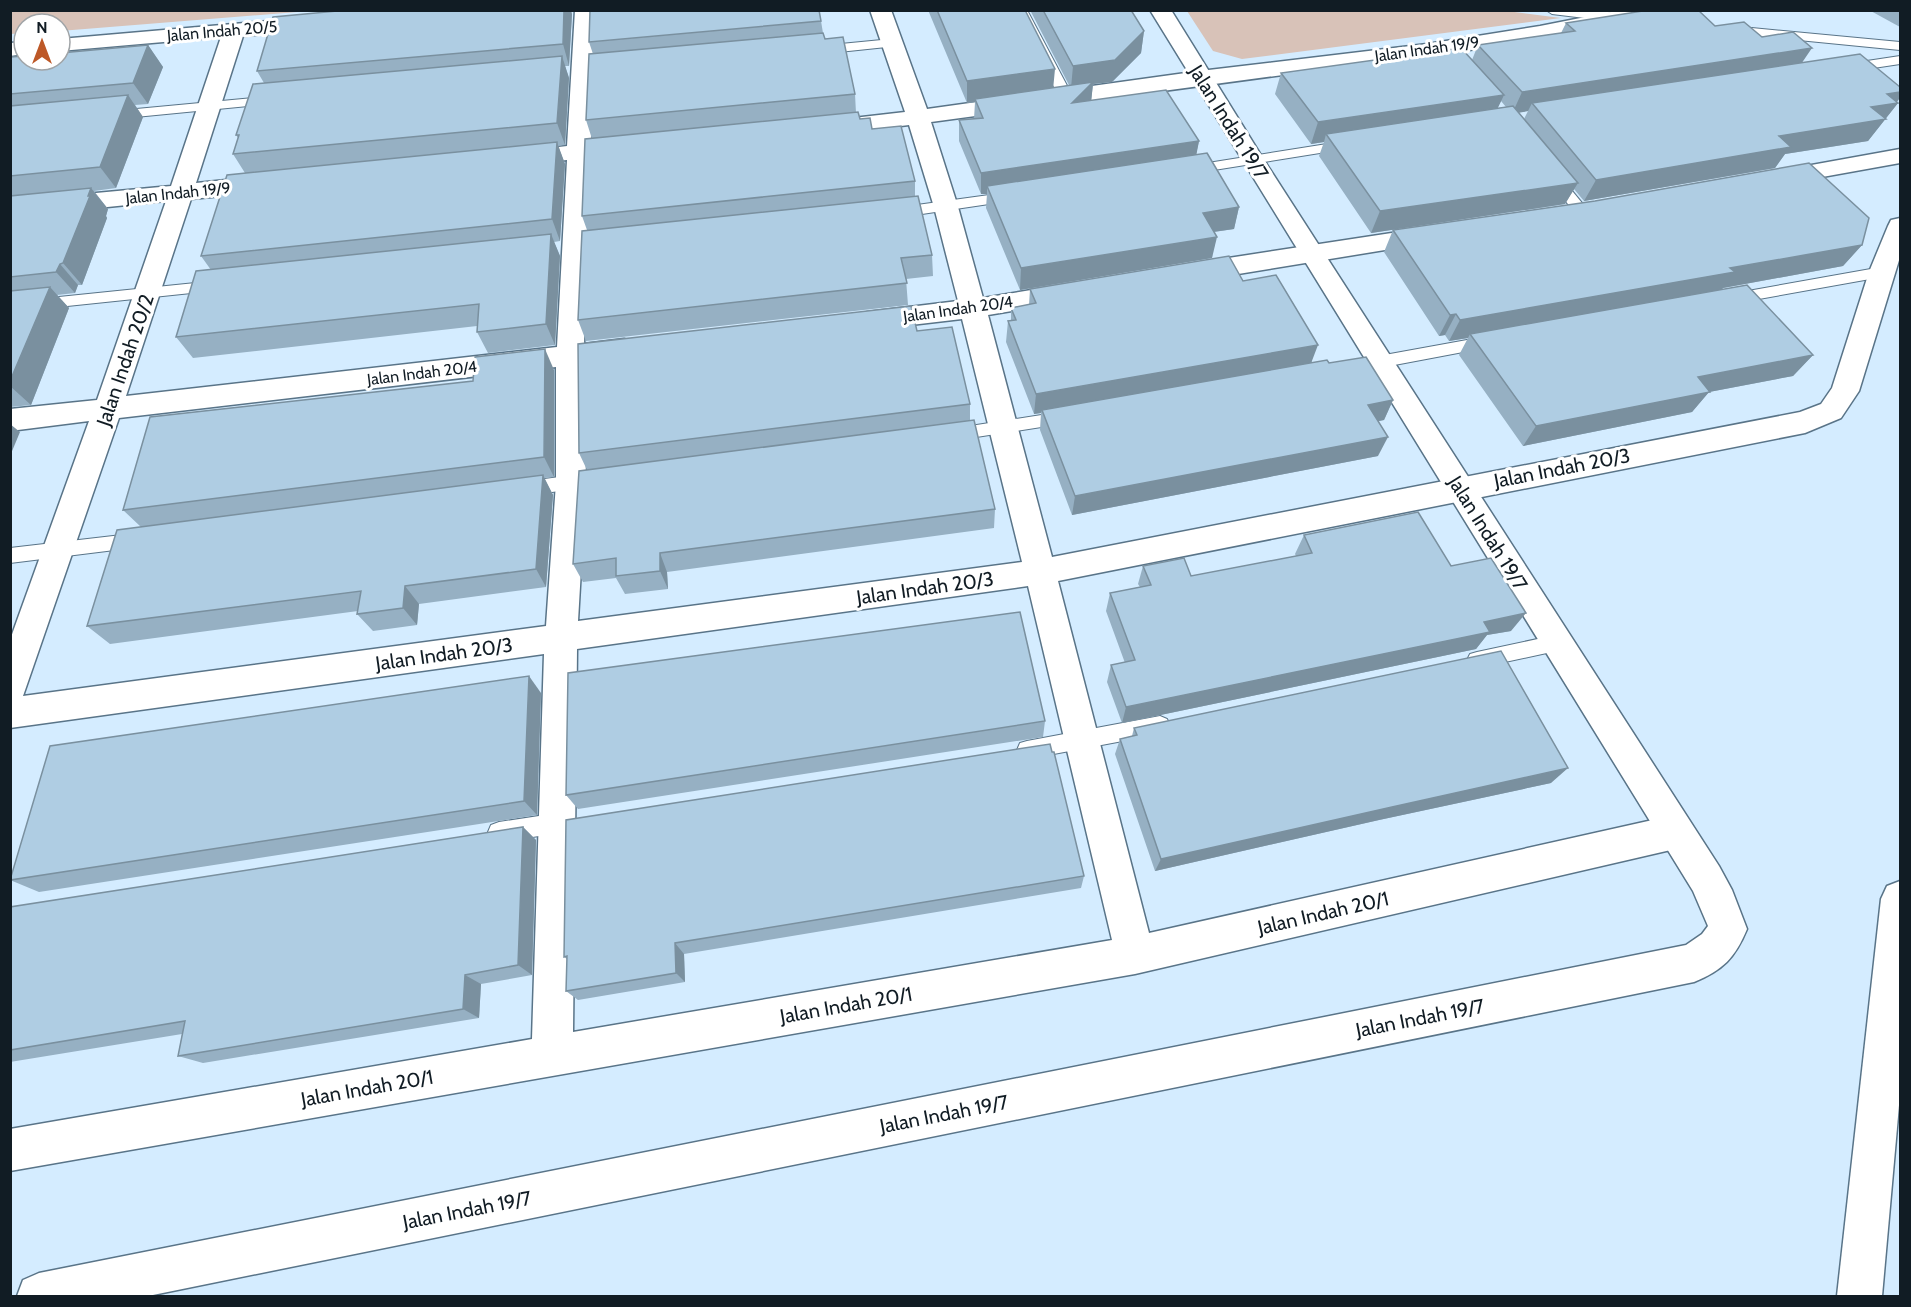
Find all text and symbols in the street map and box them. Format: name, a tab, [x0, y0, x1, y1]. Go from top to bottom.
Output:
north arrow	[12, 12, 72, 72]
street label: Jalan Indah 20/5	[165, 17, 278, 45]
text: N	[36, 18, 48, 37]
street label: Jalan Indah 19/9	[1373, 32, 1480, 66]
street label: Jalan Indah 19/7	[1184, 59, 1274, 184]
street label: Jalan Indah 19/9	[124, 178, 231, 208]
street label: Jalan Indah 20/2	[91, 291, 159, 430]
street label: Jalan Indah 20/4	[901, 292, 1014, 326]
street label: Jalan Indah 20/4	[365, 357, 478, 389]
street label: Jalan Indah 20/3	[1491, 443, 1632, 493]
street label: Jalan Indah 19/7	[1443, 470, 1533, 595]
street label: Jalan Indah 20/3	[854, 567, 995, 610]
street label: Jalan Indah 20/3	[373, 633, 514, 676]
street label: Jalan Indah 20/1	[1254, 886, 1391, 940]
street label: Jalan Indah 20/1	[777, 982, 914, 1029]
street label: Jalan Indah 19/7	[1353, 994, 1486, 1042]
street label: Jalan Indah 20/1	[298, 1065, 435, 1112]
street label: Jalan Indah 19/7	[877, 1090, 1010, 1138]
street label: Jalan Indah 19/7	[400, 1186, 533, 1234]

